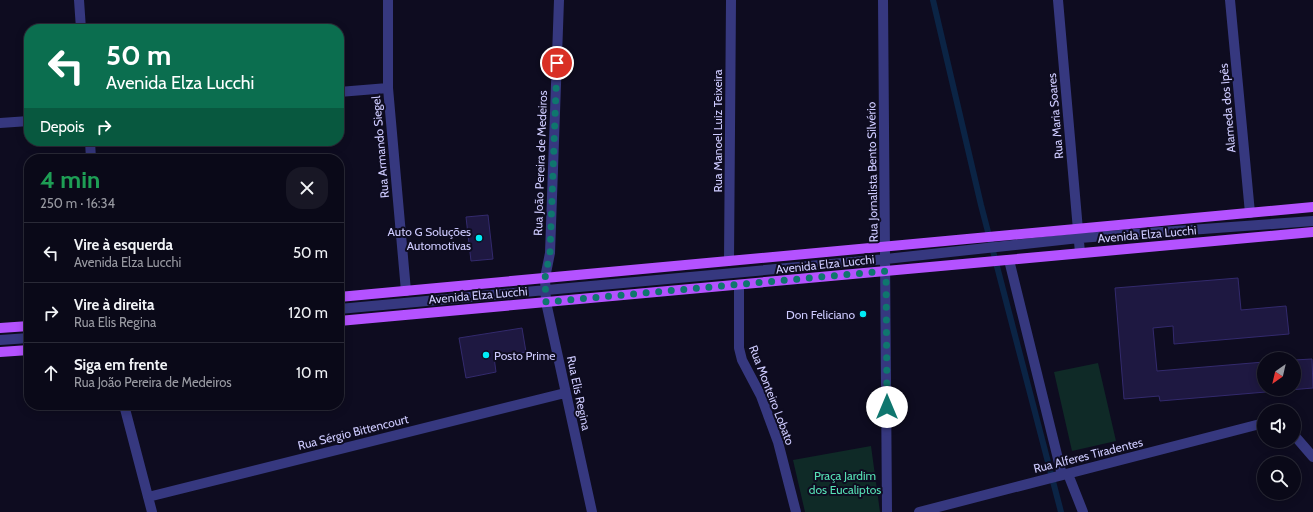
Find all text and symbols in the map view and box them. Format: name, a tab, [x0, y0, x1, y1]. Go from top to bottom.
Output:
text: 50 m	[106, 38, 171, 72]
icon: left	[40, 40, 92, 92]
pin	[540, 46, 574, 80]
icon: arrive	[546, 52, 568, 74]
street label: Alameda dos Ipês	[1216, 63, 1238, 153]
street label: Rua Manoel Luiz Teixeira	[710, 69, 725, 193]
text: Avenida Elza Lucchi	[106, 72, 254, 94]
street label: Rua Maria Soares	[1044, 72, 1066, 160]
street label: Rua João Pereira de Medeiros	[530, 90, 550, 236]
street label: Rua Armando Siegel	[368, 95, 392, 199]
street label: Rua Jornalista Bento Silvério	[863, 101, 881, 243]
icon: right	[93, 116, 115, 138]
text: Depois	[40, 118, 85, 136]
text: 4 min	[40, 165, 100, 194]
button: close	[286, 167, 328, 209]
text: 250 m · 16:34	[40, 195, 115, 211]
street label: Avenida Elza Lucchi	[1097, 222, 1197, 246]
place label: Auto G Soluções Automotivas	[388, 224, 471, 253]
marker: Auto G Soluções Automotivas	[474, 233, 484, 243]
text: Vire à esquerda	[74, 236, 173, 254]
icon: left	[40, 242, 62, 264]
text: 50 m	[293, 244, 328, 262]
street label: Avenida Elza Lucchi	[775, 251, 875, 277]
text: Avenida Elza Lucchi	[74, 254, 181, 270]
street label: Avenida Elza Lucchi	[428, 283, 528, 307]
text: Vire à direita	[74, 296, 155, 314]
icon: right	[40, 302, 62, 324]
text: 120 m	[288, 304, 328, 322]
place label: Don Feliciano	[786, 307, 855, 322]
marker: Don Feliciano	[858, 309, 868, 319]
text: Rua Elis Regina	[74, 314, 156, 330]
street label: Rua Monteiro Lobato	[746, 343, 798, 447]
place label: Posto Prime	[494, 348, 555, 363]
marker: Posto Prime	[481, 350, 491, 360]
north arrow	[1257, 352, 1301, 396]
map controls	[1257, 352, 1301, 500]
street label: Rua Elis Regina	[564, 354, 594, 432]
text: Siga em frente	[74, 356, 167, 374]
icon: ahead	[40, 362, 62, 384]
text: 10 m	[296, 364, 328, 382]
text: Rua João Pereira de Medeiros	[74, 374, 232, 390]
position arrow	[866, 386, 908, 428]
button: sound	[1257, 404, 1301, 448]
street label: Rua Sérgio Bittencourt	[296, 411, 410, 453]
street label: Rua Alferes Tiradentes	[1032, 434, 1144, 476]
button: search	[1257, 456, 1301, 500]
park label: Praça Jardim dos Eucaliptos	[809, 468, 881, 497]

